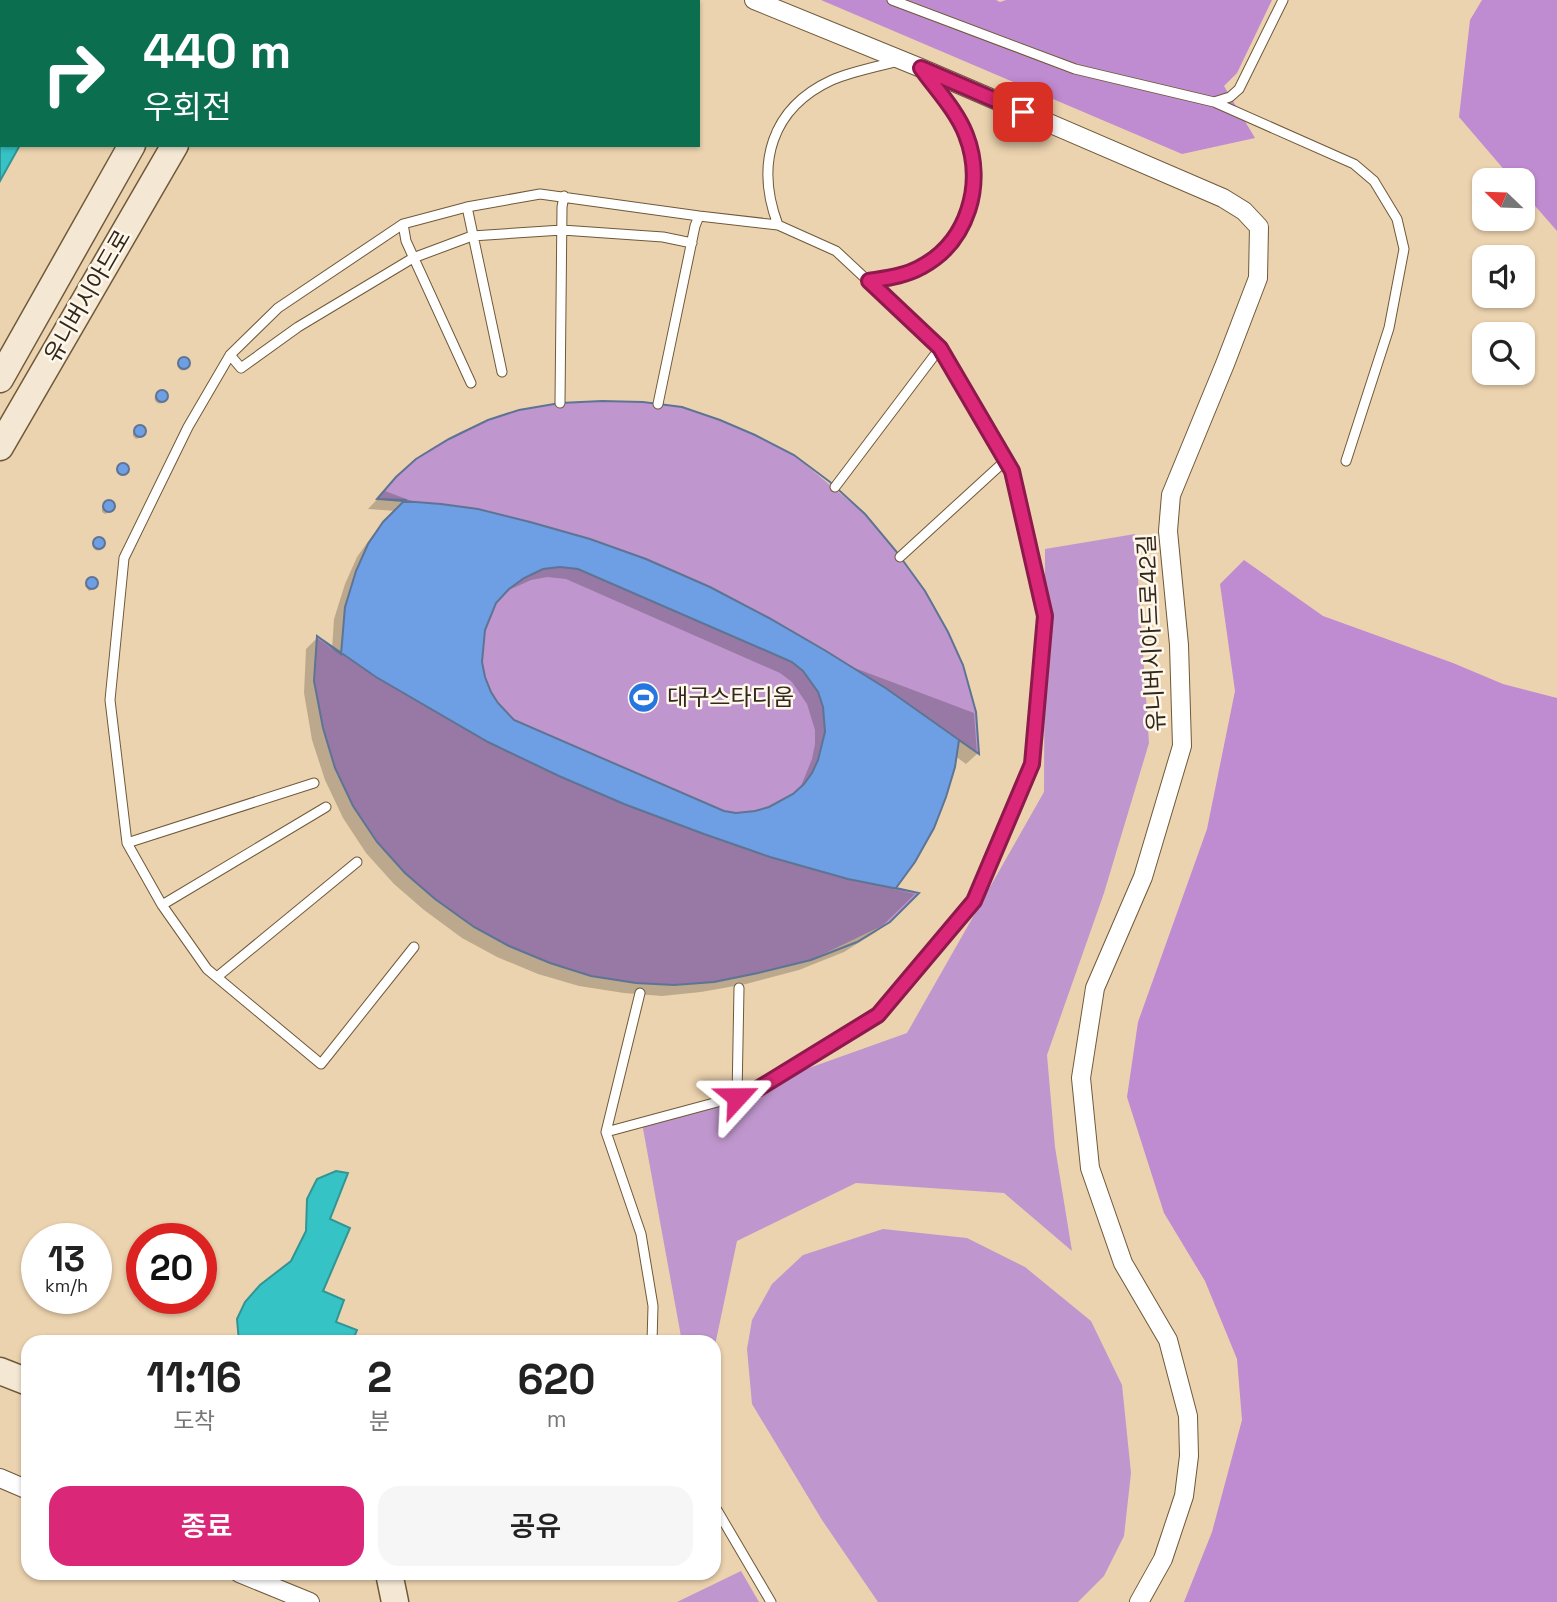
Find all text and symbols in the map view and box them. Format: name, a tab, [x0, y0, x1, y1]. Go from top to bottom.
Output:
text: 440 m	[143, 20, 291, 82]
icon: right	[28, 28, 119, 119]
pin	[993, 82, 1053, 142]
text: 우회전	[143, 87, 231, 127]
icon: arrive	[1004, 93, 1042, 131]
north arrow	[1472, 168, 1535, 231]
map controls	[1472, 168, 1535, 385]
street label: 유니버시아드로	[37, 224, 137, 368]
button: sound	[1472, 245, 1535, 308]
button: search	[1472, 322, 1535, 385]
street label: 유니버시아드로42길	[1131, 534, 1171, 732]
sports icon: 대구스타디움	[627, 680, 661, 714]
place label: 대구스타디움	[667, 682, 794, 712]
position arrow	[700, 1060, 774, 1134]
speed limit sign: 20	[126, 1223, 217, 1314]
text: 13	[48, 1237, 85, 1281]
text: km/h	[45, 1274, 88, 1297]
text: 11:16	[146, 1351, 242, 1404]
text: 2	[367, 1351, 392, 1404]
text: 620	[518, 1353, 596, 1406]
text: m	[547, 1404, 566, 1434]
text: 도착	[173, 1406, 215, 1436]
text: 분	[369, 1406, 390, 1436]
button: 종료	[49, 1486, 364, 1566]
button: 공유	[378, 1486, 693, 1566]

